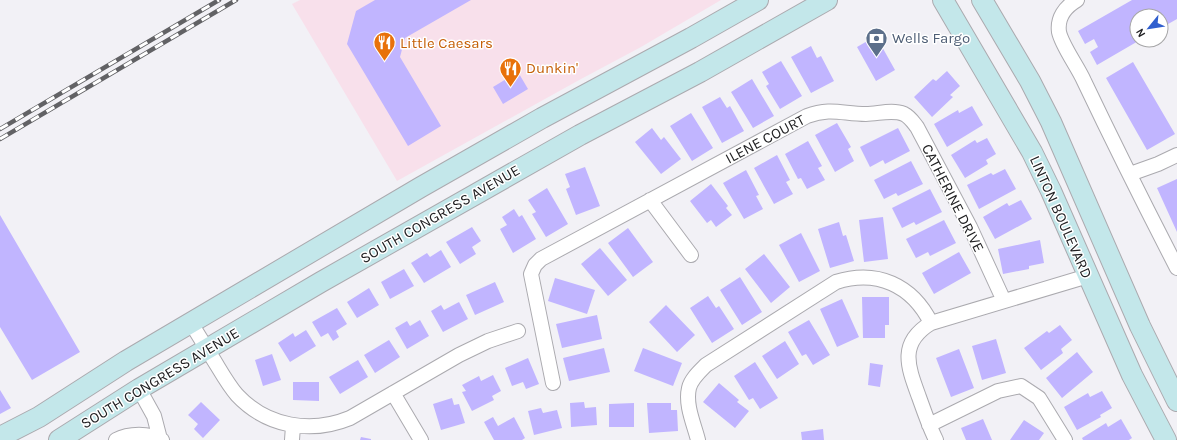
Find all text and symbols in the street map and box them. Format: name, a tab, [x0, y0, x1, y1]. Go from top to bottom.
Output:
north arrow	[1129, 8, 1169, 48]
bank icon: Wells Fargo	[863, 25, 889, 58]
text: N	[1133, 26, 1148, 39]
place label: Wells Fargo	[892, 29, 970, 47]
restaurant icon: Little Caesars	[371, 30, 397, 63]
place label: Little Caesars	[400, 34, 493, 52]
restaurant icon: Dunkin'	[498, 55, 524, 88]
place label: Dunkin'	[526, 59, 578, 77]
street label: ILENE COURT	[722, 110, 808, 167]
street label: CATHERINE DRIVE	[918, 141, 988, 255]
street label: LINTON BOULEVARD	[1026, 153, 1096, 281]
street label: SOUTH CONGRESS AVENUE	[357, 161, 523, 267]
street label: SOUTH CONGRESS AVENUE	[78, 324, 242, 432]

